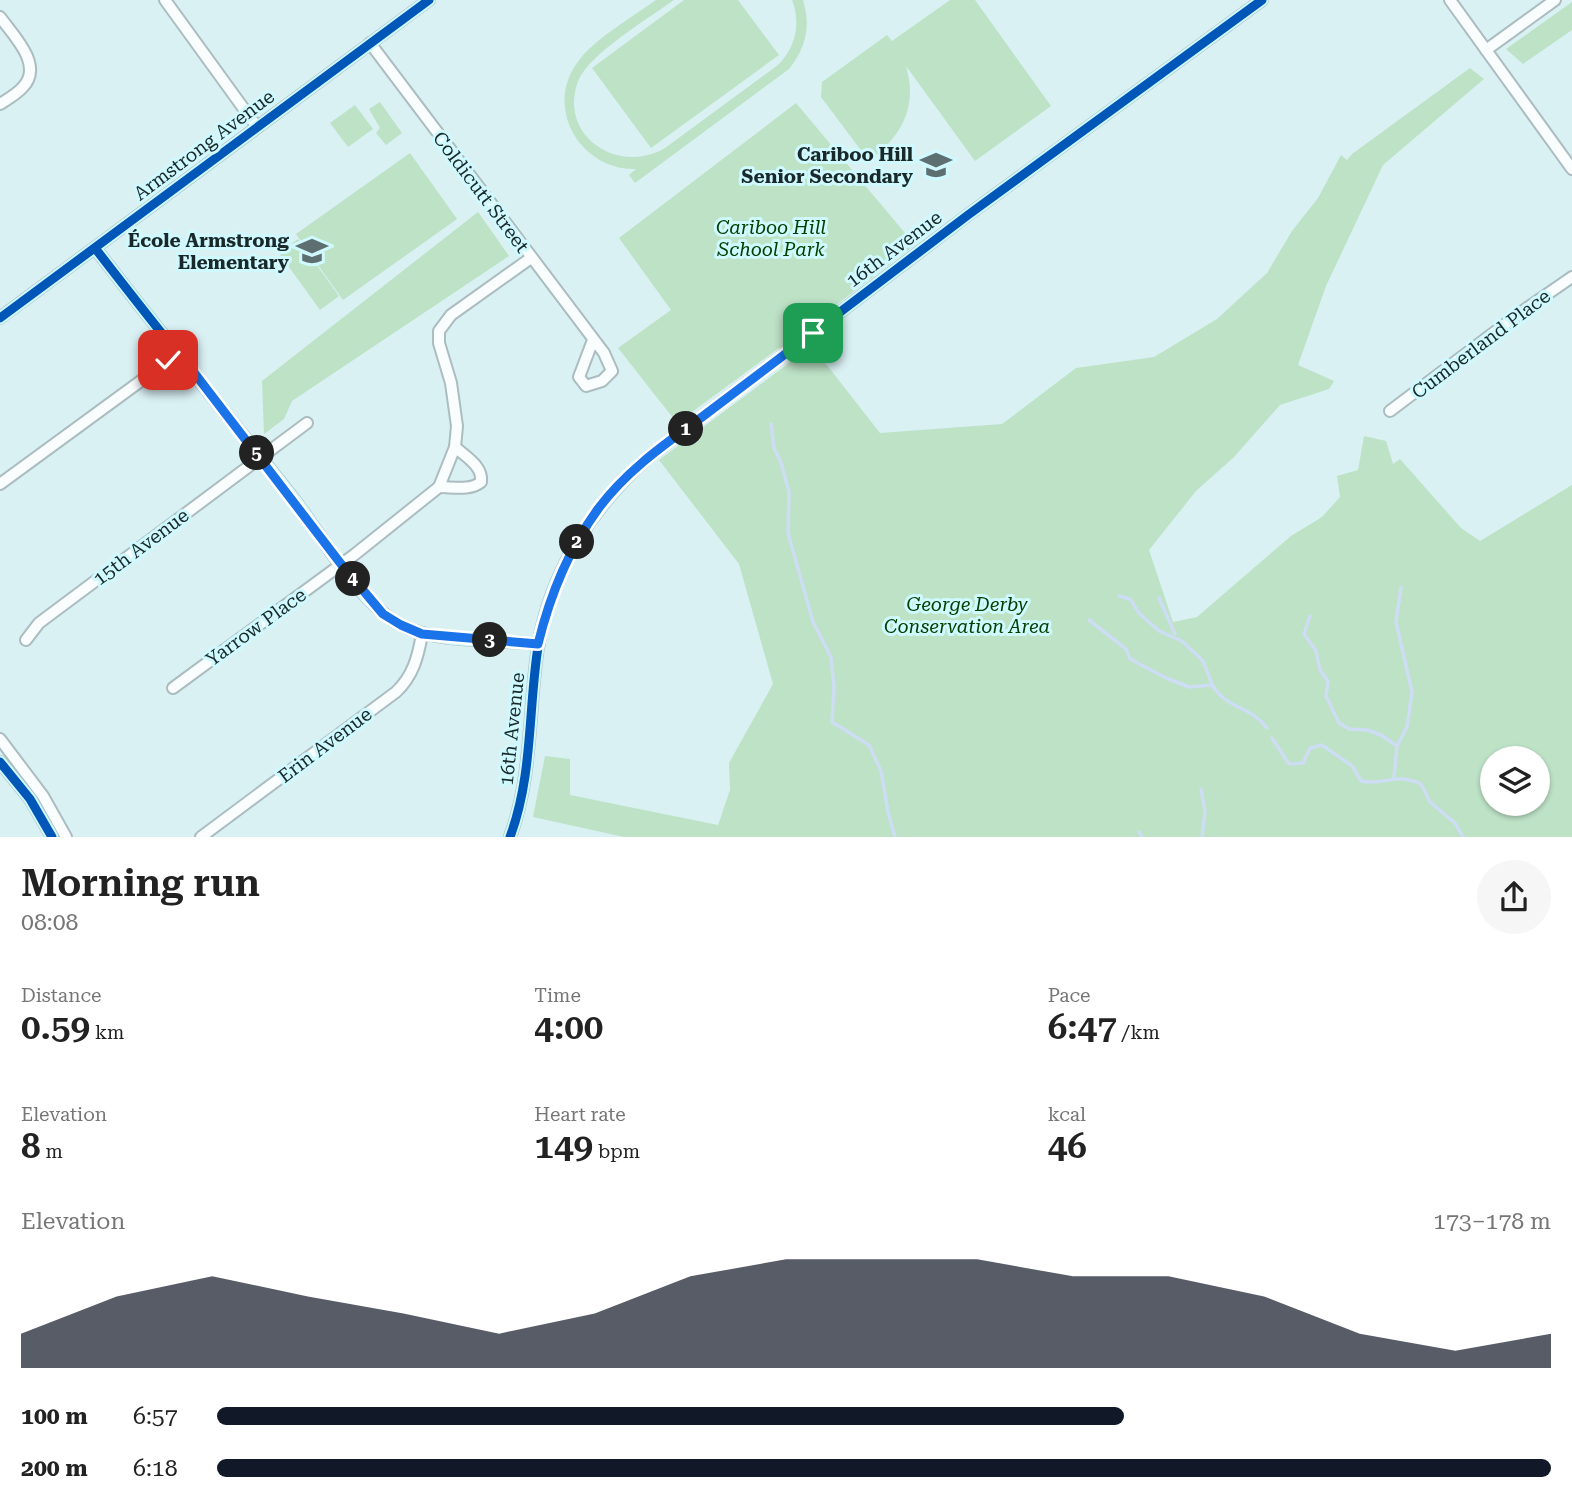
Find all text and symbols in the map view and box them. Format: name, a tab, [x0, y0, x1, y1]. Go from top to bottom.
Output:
street label: Armstrong Avenue	[129, 85, 279, 205]
street label: Coldicutt Street	[428, 127, 534, 257]
place label: Cariboo Hill Senior Secondary	[741, 143, 914, 188]
school or university icon: Cariboo Hill Senior Secondary	[919, 148, 953, 182]
street label: 16th Avenue	[842, 206, 946, 292]
park label: Cariboo Hill School Park	[716, 216, 826, 261]
place label: École Armstrong Elementary	[128, 229, 290, 274]
school or university icon: École Armstrong Elementary	[295, 234, 329, 268]
street label: Cumberland Place	[1407, 284, 1555, 404]
pin	[783, 303, 843, 363]
icon: arrive	[794, 314, 832, 352]
pin	[138, 330, 198, 390]
icon: check	[149, 341, 187, 379]
pin: 1	[668, 412, 704, 446]
text: 1	[680, 417, 691, 440]
pin: 5	[240, 435, 274, 470]
text: 5	[251, 441, 262, 464]
street label: 15th Avenue	[89, 504, 193, 590]
pin: 2	[560, 524, 594, 560]
text: 2	[571, 530, 582, 553]
pin: 4	[336, 562, 370, 596]
text: 4	[347, 567, 358, 590]
street label: Yarrow Place	[201, 583, 311, 671]
park label: George Derby Conservation Area	[884, 593, 1050, 638]
pin: 3	[472, 622, 508, 658]
text: 3	[484, 628, 495, 651]
street label: 16th Avenue	[495, 671, 529, 787]
street label: Erin Avenue	[274, 702, 376, 788]
map controls	[1480, 746, 1550, 816]
button: layers	[1480, 746, 1550, 816]
button: share	[1477, 860, 1551, 934]
text: Morning run	[21, 861, 260, 905]
text: 08:08	[21, 909, 78, 936]
text: Distance	[21, 984, 101, 1007]
text: Time	[534, 984, 581, 1007]
text: Pace	[1048, 984, 1091, 1007]
text: 0.59	[21, 1007, 90, 1048]
text: 4:00	[534, 1007, 603, 1048]
text: 6:47	[1048, 1007, 1117, 1048]
text: km	[90, 1021, 124, 1044]
text: /km	[1117, 1021, 1160, 1044]
text: Elevation	[21, 1103, 107, 1126]
text: Heart rate	[534, 1103, 626, 1126]
text: kcal	[1048, 1103, 1086, 1126]
text: 8	[21, 1126, 41, 1167]
text: 149	[534, 1126, 593, 1167]
text: 46	[1048, 1126, 1087, 1167]
text: m	[41, 1140, 63, 1163]
text: bpm	[593, 1140, 640, 1163]
text: Elevation	[21, 1208, 125, 1235]
text: 173–178 m	[1433, 1208, 1551, 1235]
text: 100 m	[21, 1403, 88, 1430]
text: 6:57	[133, 1403, 178, 1430]
text: 200 m	[21, 1455, 88, 1482]
text: 6:18	[133, 1455, 178, 1482]

